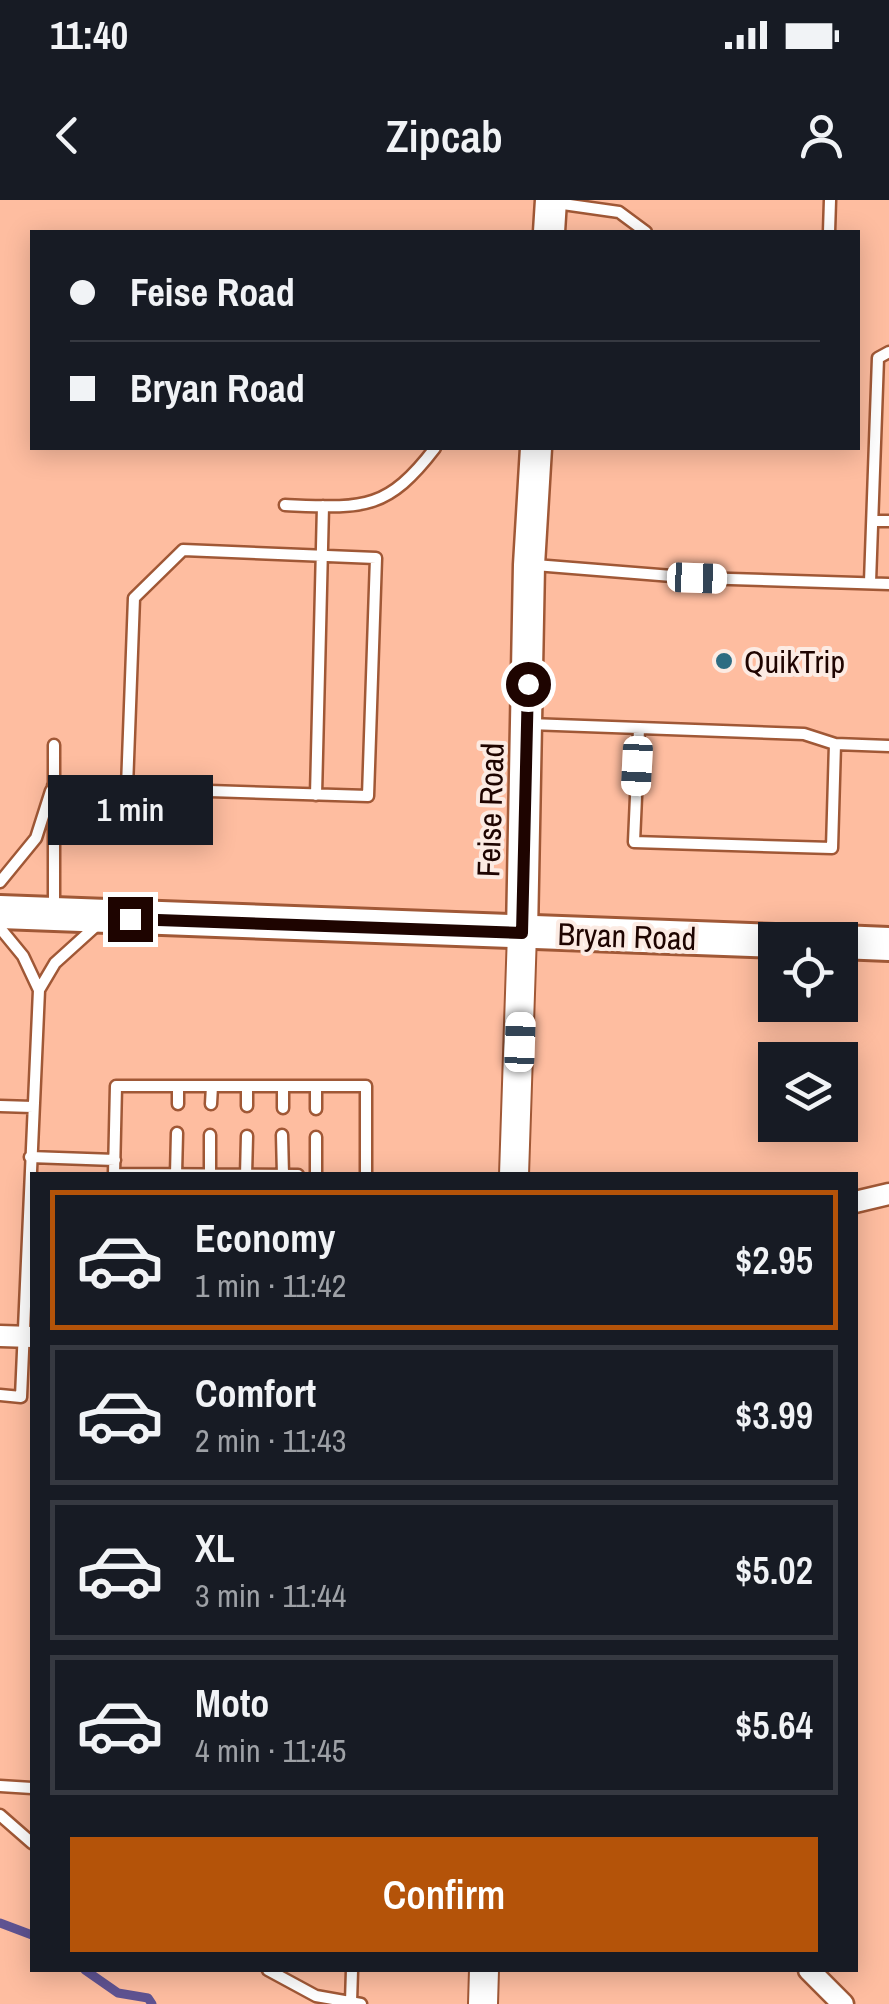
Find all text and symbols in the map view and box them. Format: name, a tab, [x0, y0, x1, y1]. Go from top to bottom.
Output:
text: 11:40	[50, 10, 128, 61]
text: Zipcab	[386, 105, 503, 166]
icon: back	[40, 108, 95, 163]
icon: person	[794, 108, 849, 163]
text: Feise Road	[130, 267, 295, 318]
text: Bryan Road	[130, 363, 305, 414]
car	[666, 562, 728, 594]
place label: QuikTrip	[744, 640, 845, 683]
marker: QuikTrip	[713, 650, 735, 672]
route start	[506, 662, 551, 707]
car	[620, 735, 654, 797]
street label: Feise Road	[466, 742, 514, 878]
callout: 1 min	[48, 774, 212, 844]
text: 1 min	[97, 788, 164, 831]
route end	[108, 897, 153, 942]
street label: Bryan Road	[557, 912, 697, 960]
map controls	[758, 922, 858, 1142]
button: locate	[758, 922, 858, 1022]
car	[504, 1011, 536, 1073]
button: layers	[758, 1042, 858, 1142]
text: Economy	[195, 1213, 335, 1264]
icon: car	[75, 1215, 165, 1305]
text: $2.95	[735, 1235, 813, 1286]
text: 1 min · 11:42	[195, 1264, 346, 1307]
text: Comfort	[195, 1368, 316, 1419]
icon: car	[75, 1370, 165, 1460]
text: $3.99	[735, 1390, 813, 1441]
text: 2 min · 11:43	[195, 1419, 346, 1462]
text: XL	[195, 1523, 235, 1574]
icon: car	[75, 1525, 165, 1615]
text: $5.02	[735, 1545, 813, 1596]
text: 3 min · 11:44	[195, 1574, 346, 1617]
text: Moto	[195, 1678, 269, 1729]
icon: car	[75, 1680, 165, 1770]
text: $5.64	[735, 1700, 813, 1751]
text: 4 min · 11:45	[195, 1729, 346, 1772]
button: Confirm	[70, 1837, 818, 1952]

